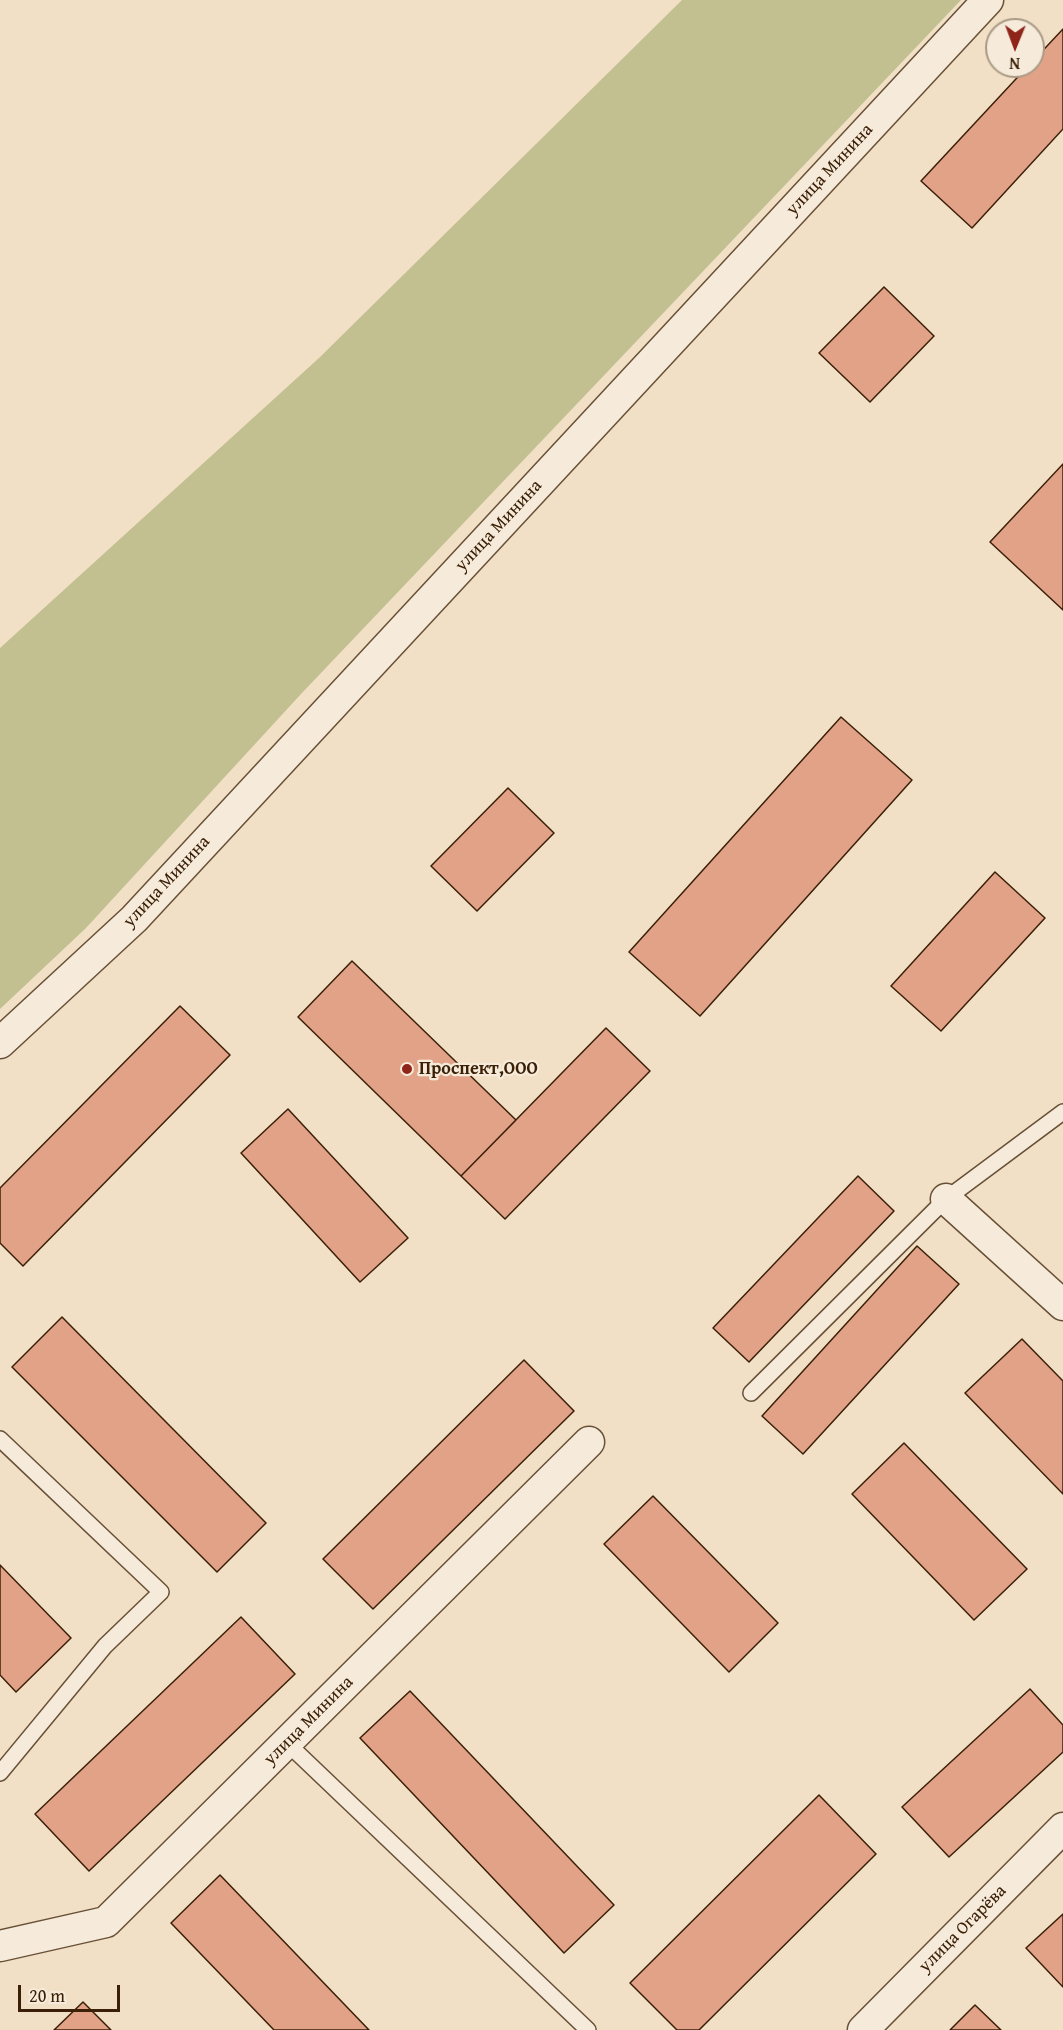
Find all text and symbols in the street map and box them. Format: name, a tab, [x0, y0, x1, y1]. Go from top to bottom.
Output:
north arrow	[985, 18, 1045, 78]
text: N	[1009, 52, 1020, 76]
street label: улица Минина	[782, 120, 878, 220]
street label: улица Минина	[451, 476, 547, 576]
street label: улица Минина	[119, 832, 215, 932]
place label: Проспект,ООО	[419, 1058, 538, 1080]
marker: Проспект,ООО	[400, 1062, 414, 1076]
street label: улица Минина	[260, 1672, 358, 1770]
street label: улица Огарёва	[915, 1881, 1011, 1977]
scale bar	[21, 1973, 123, 2011]
text: 20 m	[29, 1982, 65, 2009]

